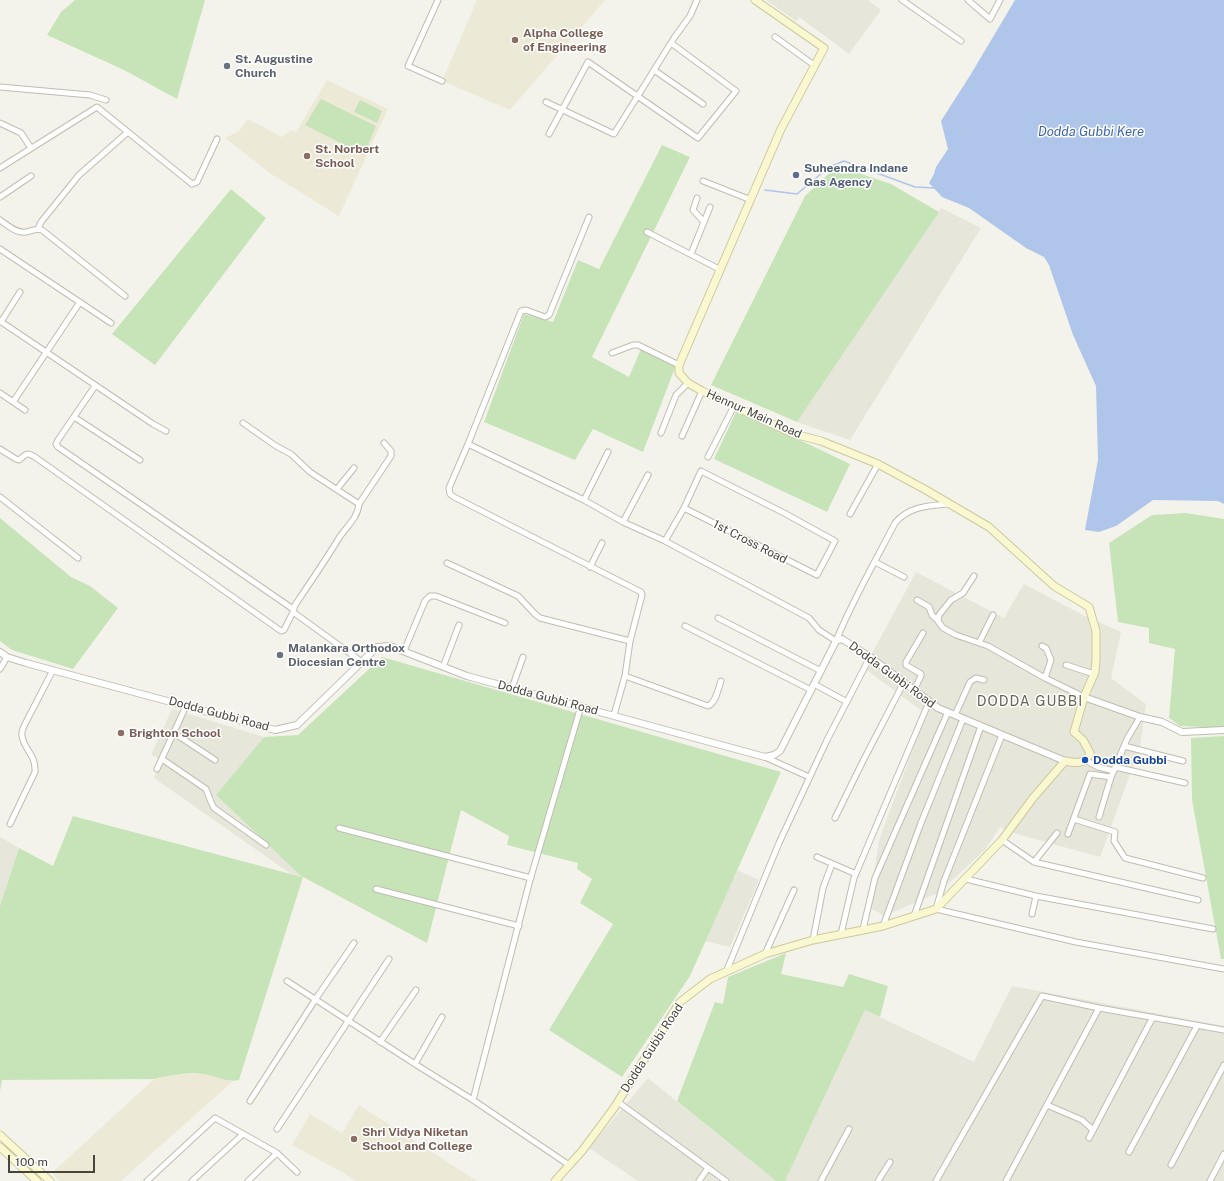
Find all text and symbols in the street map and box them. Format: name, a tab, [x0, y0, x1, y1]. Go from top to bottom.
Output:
place label: Alpha College of Engineering	[523, 26, 606, 54]
marker: Alpha College of Engineering	[510, 35, 520, 45]
place label: St. Augustine Church	[235, 52, 313, 80]
marker: St. Augustine Church	[222, 61, 232, 71]
water label: Dodda Gubbi Kere	[1038, 124, 1144, 140]
place label: St. Norbert School	[315, 142, 379, 170]
marker: St. Norbert School	[302, 151, 312, 161]
place label: Suheendra Indane Gas Agency	[804, 161, 908, 189]
marker: Suheendra Indane Gas Agency	[791, 170, 801, 180]
street label: Hennur Main Road	[704, 386, 804, 442]
street label: 1st Cross Road	[710, 517, 790, 567]
street label: Dodda Gubbi Road	[846, 639, 938, 711]
place label: Malankara Orthodox Diocesian Centre	[288, 641, 405, 669]
marker: Malankara Orthodox Diocesian Centre	[275, 650, 285, 660]
street label: Dodda Gubbi Road	[496, 678, 600, 718]
street label: Dodda Gubbi Road	[167, 694, 271, 734]
district label: DODDA GUBBI	[977, 694, 1083, 710]
place label: Brighton School	[129, 726, 221, 740]
marker: Brighton School	[116, 728, 126, 738]
place label: Dodda Gubbi	[1093, 753, 1167, 767]
marker: Dodda Gubbi	[1080, 755, 1090, 765]
street label: Dodda Gubbi Road	[618, 1001, 686, 1095]
place label: Shri Vidya Niketan School and College	[362, 1125, 472, 1153]
marker: Shri Vidya Niketan School and College	[349, 1134, 359, 1144]
scale bar	[10, 1147, 97, 1173]
text: 100 m	[15, 1155, 48, 1169]

